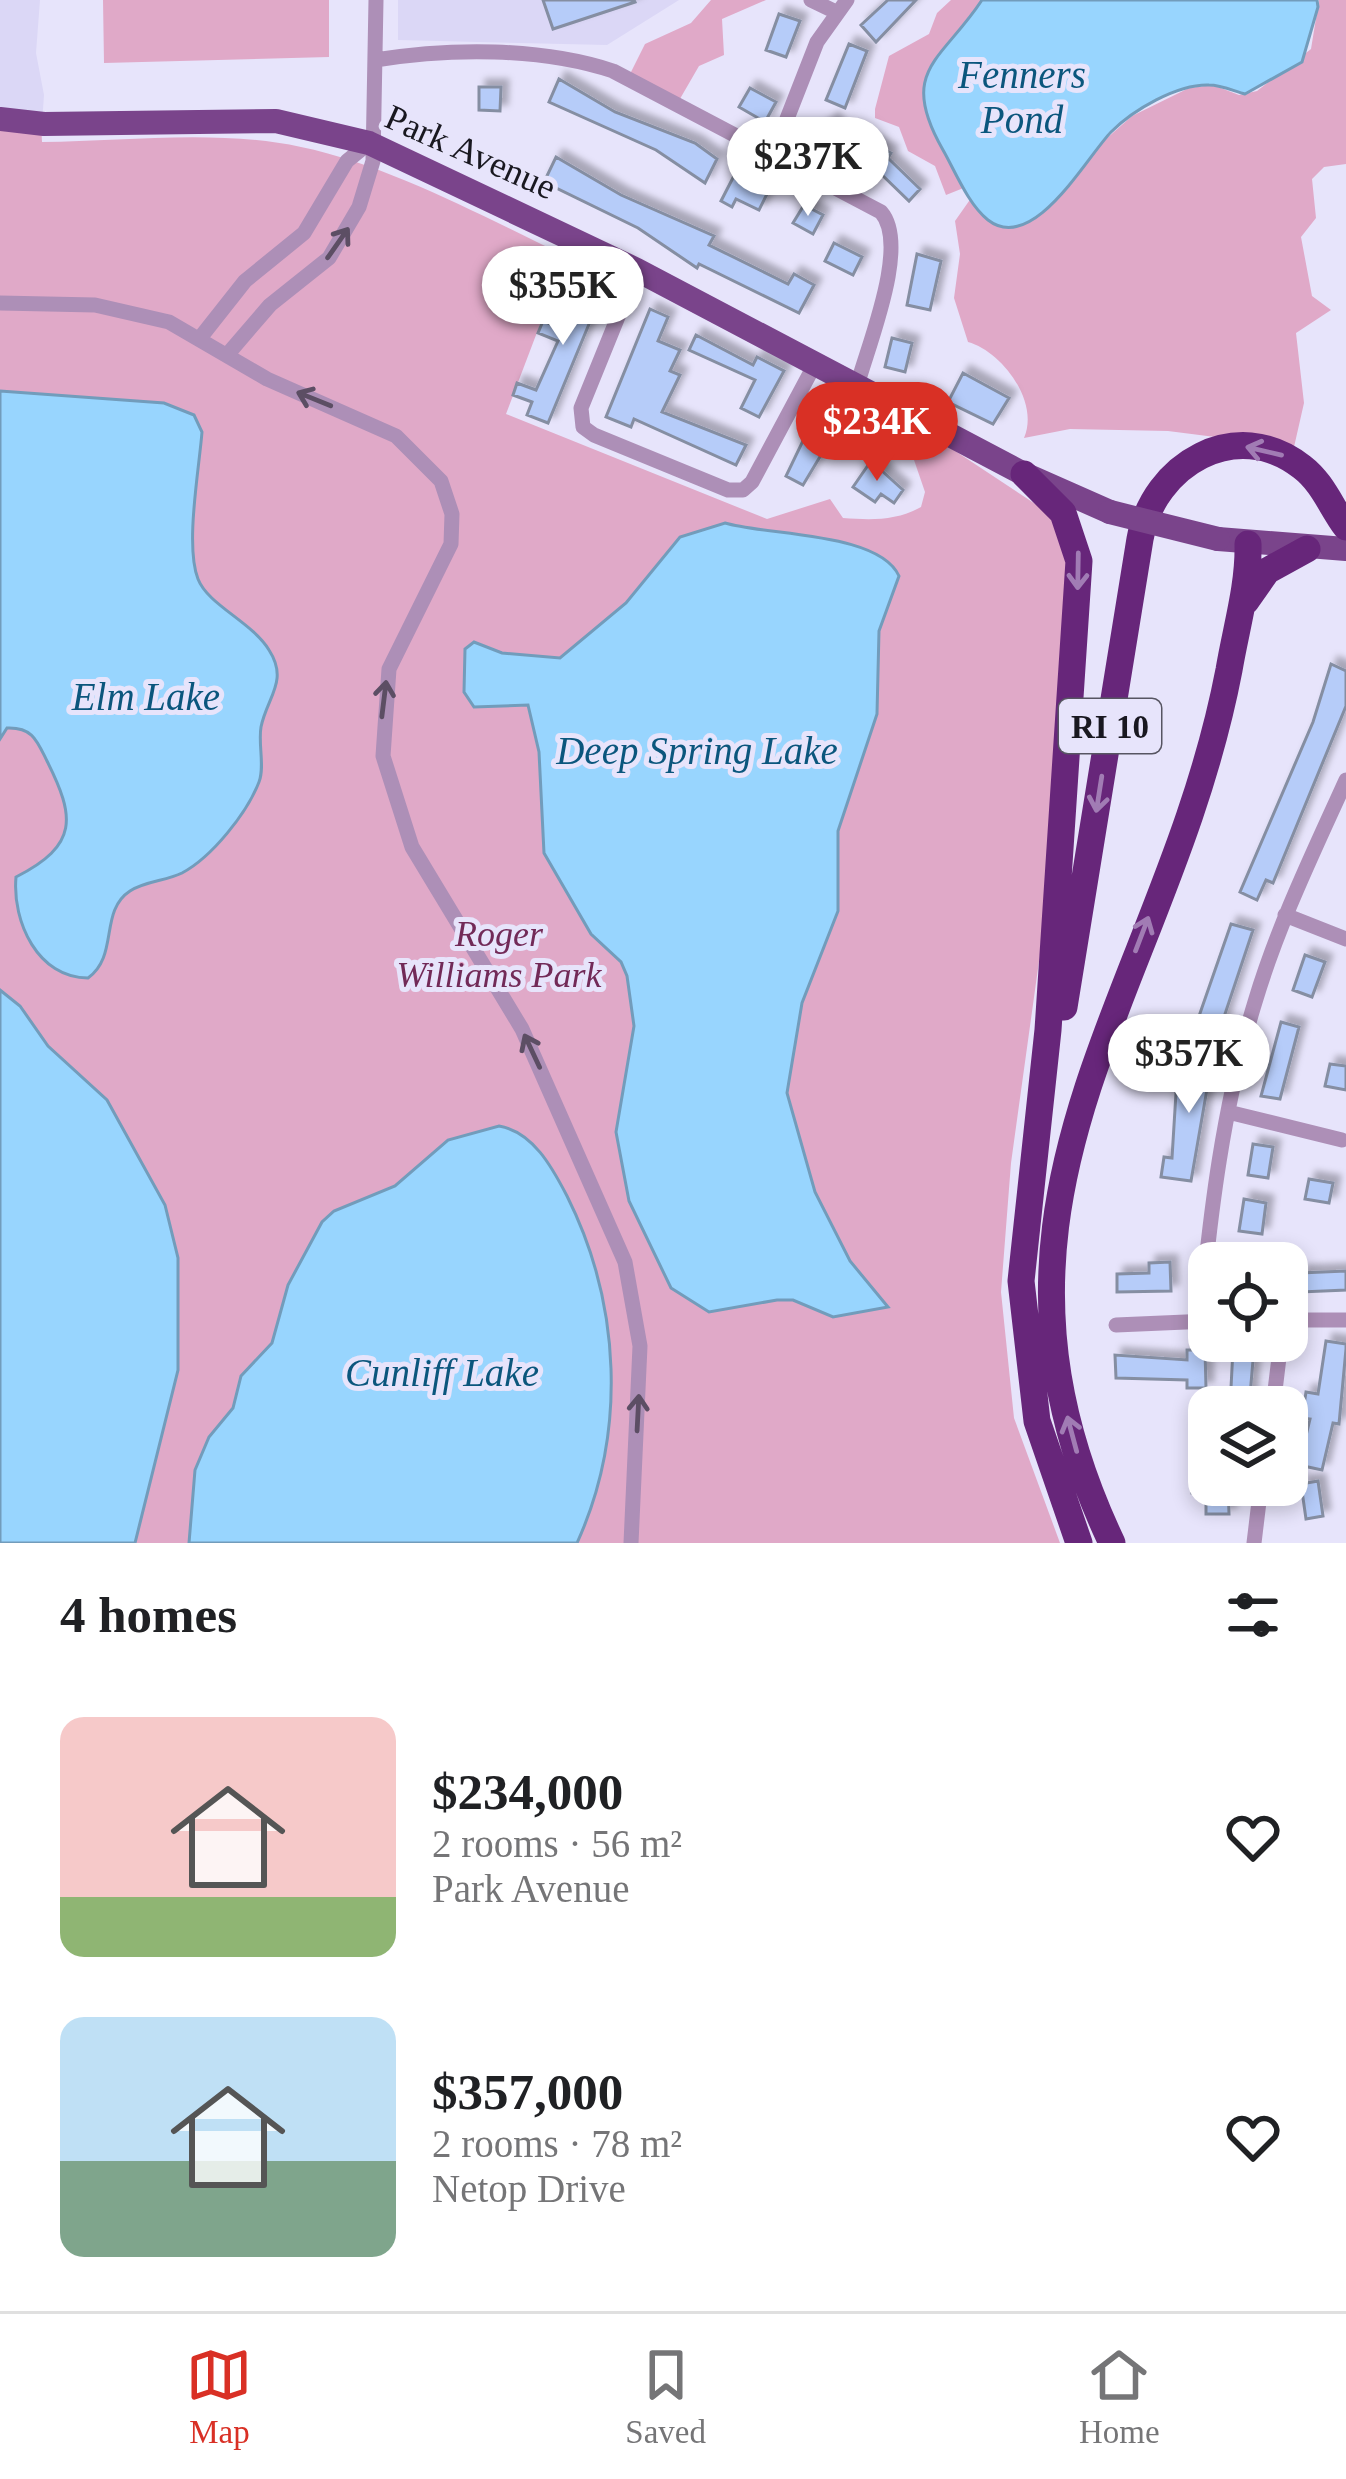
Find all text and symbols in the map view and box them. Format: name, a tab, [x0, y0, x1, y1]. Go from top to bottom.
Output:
water label: Fenners Pond	[957, 53, 1086, 141]
street label: Park Avenue	[379, 97, 562, 207]
pin: $237K	[724, 117, 892, 219]
text: $237K	[754, 134, 862, 177]
one-way arrow	[325, 227, 350, 261]
pin: $355K	[479, 246, 647, 348]
text: $355K	[509, 263, 617, 306]
pin: $234K	[793, 382, 961, 484]
one-way arrow	[297, 387, 334, 408]
text: $234K	[823, 399, 931, 442]
one-way arrow	[1246, 439, 1284, 461]
one-way arrow	[1066, 551, 1089, 590]
water label: Elm Lake	[71, 675, 220, 718]
one-way arrow	[374, 680, 396, 719]
road number: RI 10	[1059, 699, 1161, 753]
water label: Deep Spring Lake	[555, 729, 838, 773]
one-way arrow	[1087, 773, 1110, 812]
park label: Roger Williams Park	[397, 914, 603, 995]
one-way arrow	[1133, 916, 1155, 953]
pin: $357K	[1105, 1014, 1273, 1116]
text: $357K	[1135, 1031, 1243, 1074]
one-way arrow	[520, 1034, 542, 1070]
map controls	[1188, 1242, 1308, 1506]
button: locate	[1188, 1242, 1308, 1362]
water label: Cunliff Lake	[345, 1351, 539, 1395]
button: layers	[1188, 1386, 1308, 1506]
one-way arrow	[627, 1394, 650, 1433]
one-way arrow	[1059, 1415, 1081, 1453]
icon: filters	[1220, 1582, 1286, 1648]
text: 4 homes	[60, 1587, 237, 1643]
text: $234,000	[432, 1764, 623, 1820]
icon: home	[156, 1765, 300, 1909]
icon: heart	[1220, 1804, 1286, 1870]
text: 2 rooms · 56 m²	[432, 1822, 682, 1865]
text: Park Avenue	[432, 1867, 629, 1910]
text: $357,000	[432, 2064, 623, 2120]
icon: home	[156, 2065, 300, 2209]
icon: heart	[1220, 2104, 1286, 2170]
text: 2 rooms · 78 m²	[432, 2122, 682, 2165]
text: Netop Drive	[432, 2167, 626, 2210]
tab: Map	[186, 2342, 252, 2451]
tab: Saved	[625, 2342, 706, 2451]
tab: Home	[1079, 2342, 1160, 2451]

